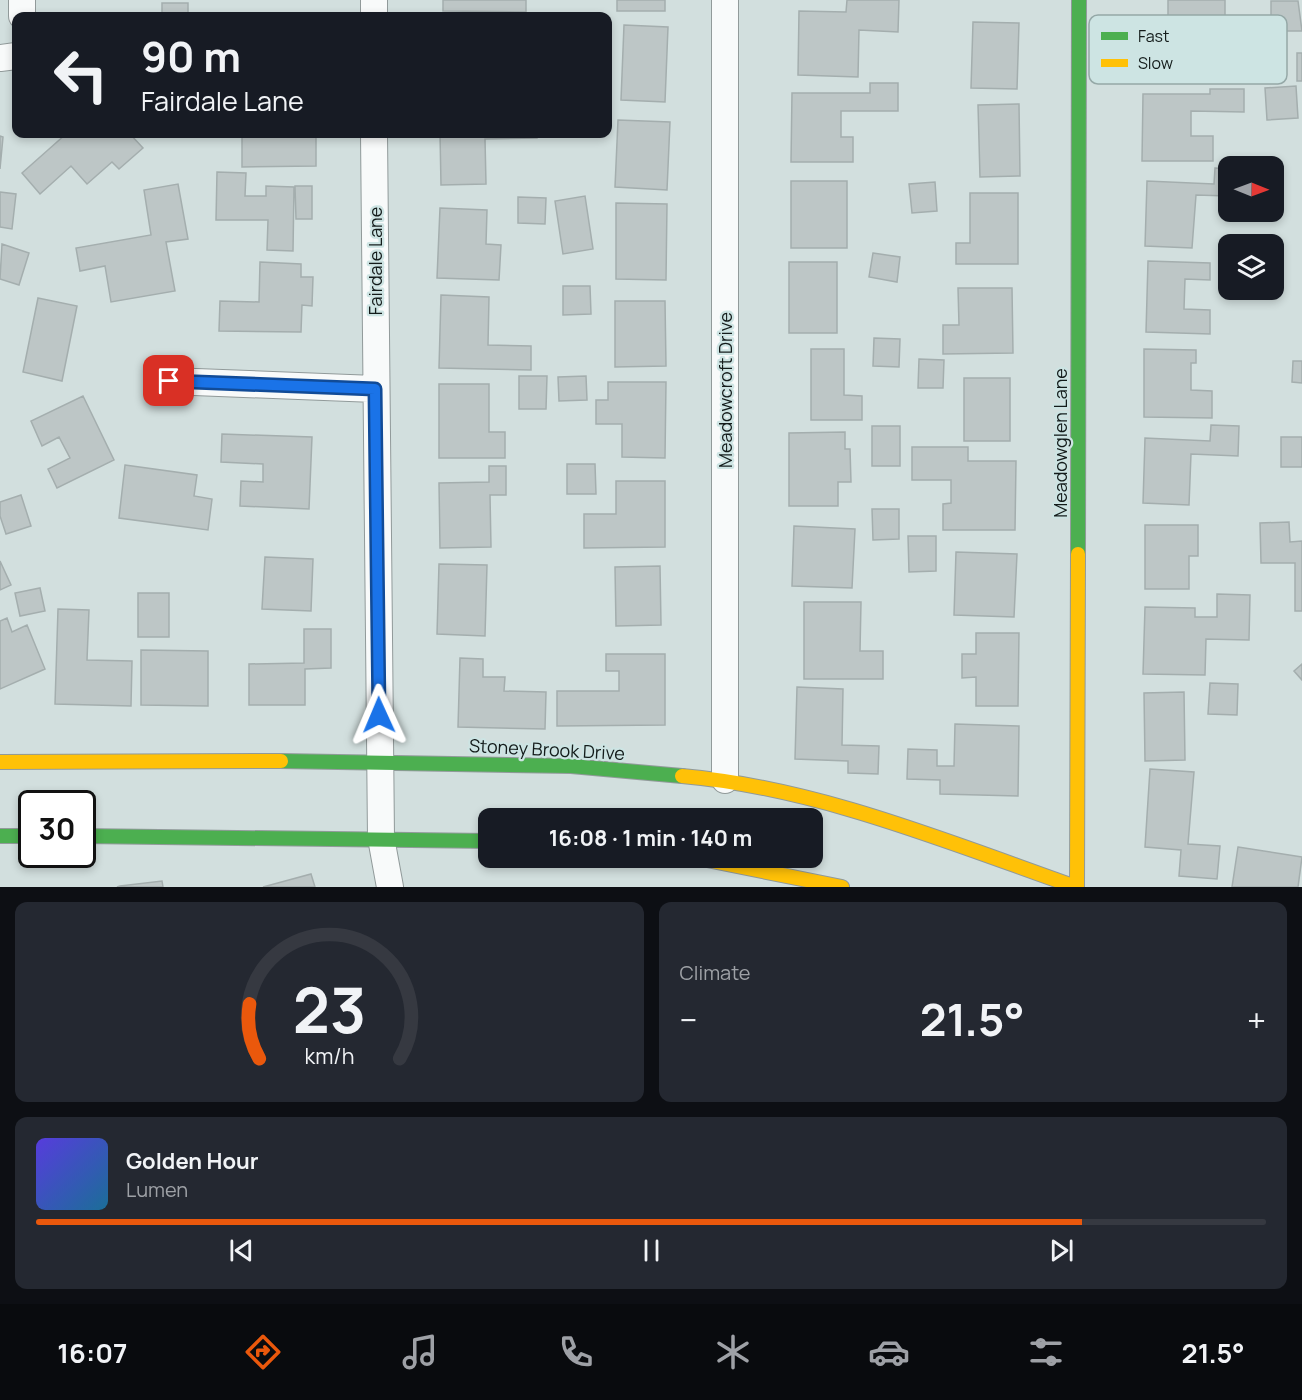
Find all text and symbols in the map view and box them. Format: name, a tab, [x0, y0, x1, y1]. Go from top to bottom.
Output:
legend	[1089, 15, 1287, 84]
text: Fast	[1138, 25, 1169, 47]
text: 90 m	[141, 27, 241, 85]
icon: left	[42, 36, 120, 114]
text: Slow	[1138, 52, 1173, 74]
text: Fairdale Lane	[141, 82, 304, 119]
north arrow	[1218, 156, 1284, 222]
map controls	[1218, 156, 1284, 300]
street label: Fairdale Lane	[363, 207, 387, 315]
button: layers	[1218, 234, 1284, 300]
street label: Meadowcroft Drive	[713, 312, 737, 468]
pin	[143, 355, 194, 406]
icon: arrive	[152, 364, 185, 397]
street label: Meadowglen Lane	[1048, 368, 1072, 518]
position arrow	[347, 683, 411, 747]
street label: Stoney Brook Drive	[469, 733, 625, 765]
speed limit sign: 30	[18, 790, 96, 868]
text: 16:08 · 1 min · 140 m	[549, 823, 752, 853]
text: Climate	[680, 959, 751, 986]
text: 23	[293, 966, 366, 1052]
text: 21.5°	[920, 988, 1025, 1050]
text: −	[680, 997, 697, 1042]
text: +	[1247, 997, 1266, 1042]
text: km/h	[304, 1041, 354, 1070]
text: Golden Hour	[126, 1146, 259, 1176]
text: Lumen	[126, 1176, 188, 1203]
icon: previous	[225, 1234, 258, 1267]
icon: pause	[635, 1234, 668, 1267]
icon: next	[1045, 1234, 1078, 1267]
icon: directions	[242, 1331, 284, 1373]
icon: music	[399, 1331, 441, 1373]
icon: phone	[555, 1331, 597, 1373]
icon: climate	[712, 1331, 754, 1373]
icon: car	[868, 1331, 910, 1373]
icon: filters	[1025, 1331, 1067, 1373]
text: 16:07	[57, 1334, 127, 1371]
text: 21.5°	[1182, 1334, 1245, 1371]

